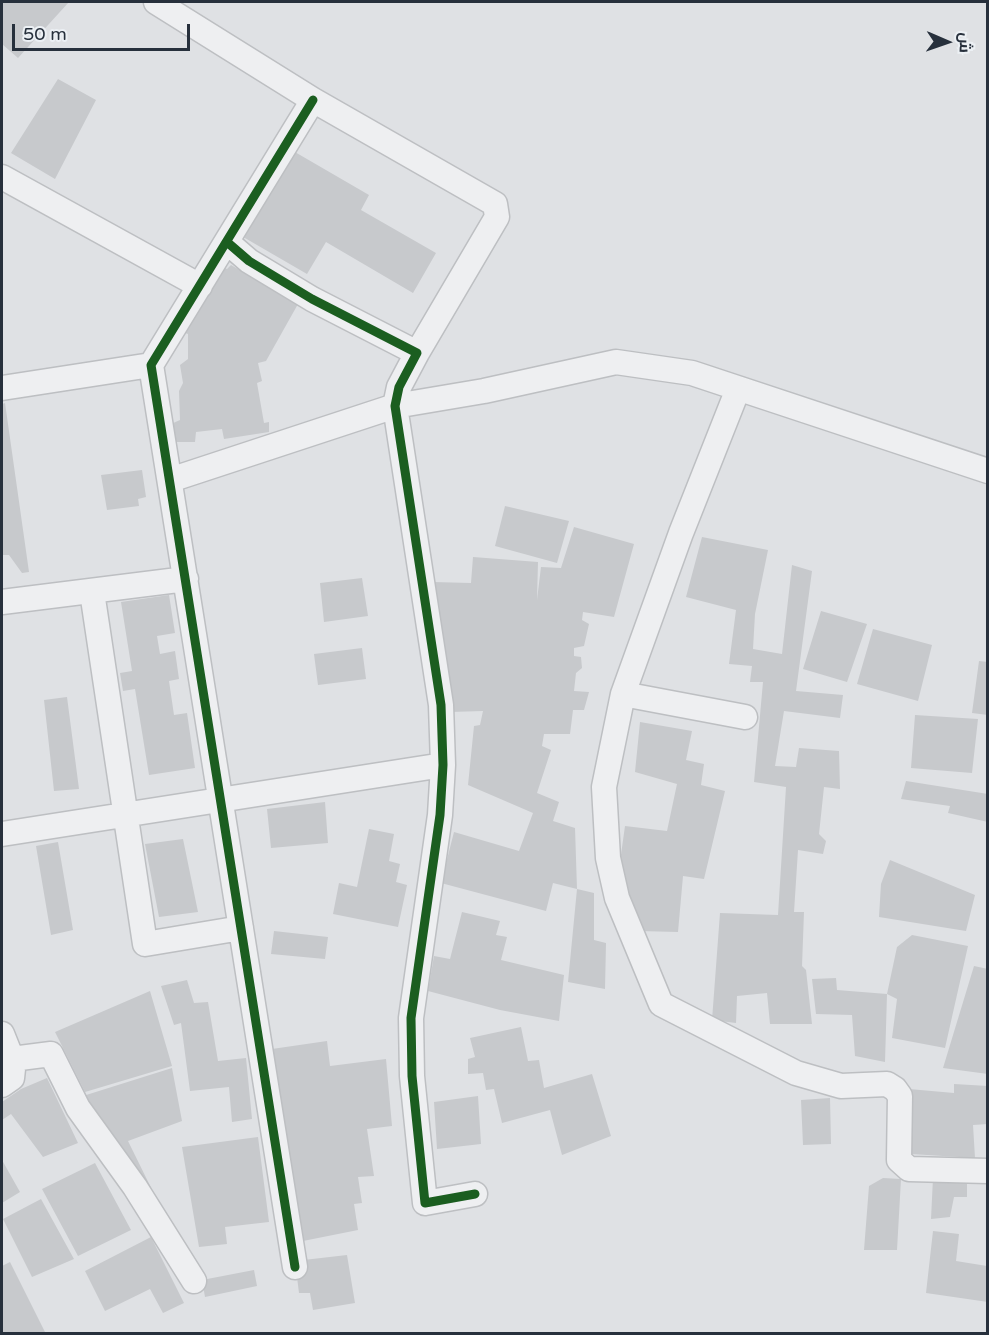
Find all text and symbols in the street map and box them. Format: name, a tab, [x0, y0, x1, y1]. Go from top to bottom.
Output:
scale bar	[15, 12, 194, 50]
north arrow	[917, 12, 977, 72]
text: 50 m	[23, 23, 67, 45]
text: ش	[955, 32, 975, 53]

